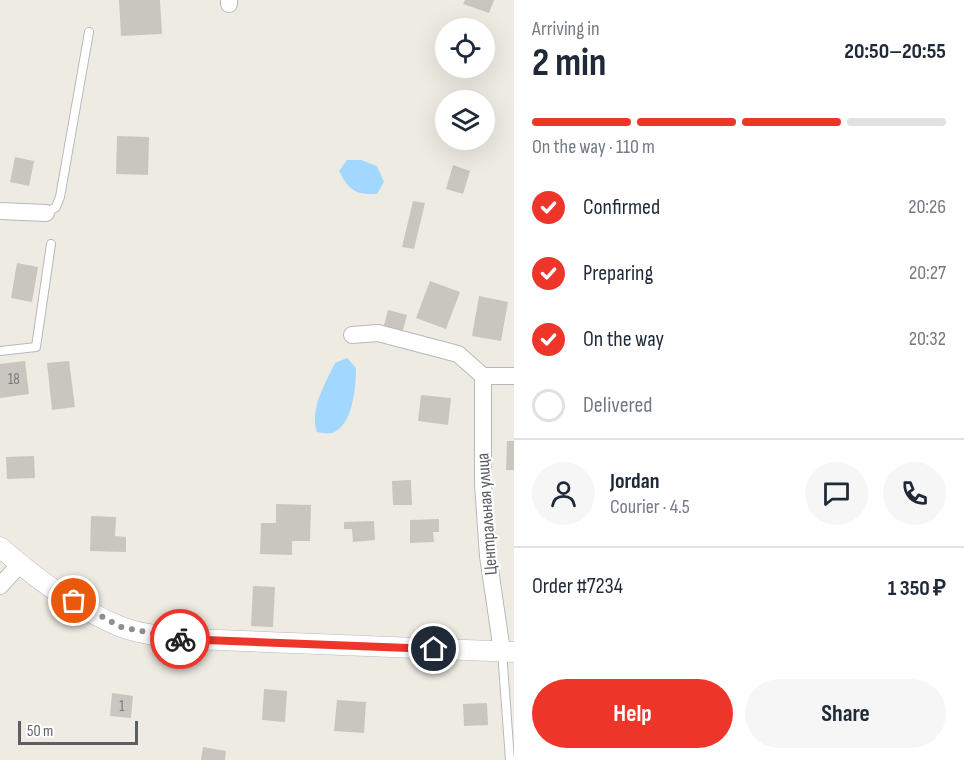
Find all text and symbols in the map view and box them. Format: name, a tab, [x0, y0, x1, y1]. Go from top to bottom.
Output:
text: Arriving in	[532, 17, 600, 41]
map controls	[435, 18, 495, 150]
button: locate	[435, 18, 495, 78]
text: 20:50–20:55	[844, 38, 946, 65]
text: 2 min	[532, 40, 606, 87]
button: layers	[435, 90, 495, 150]
text: On the way · 110 m	[532, 135, 655, 159]
icon: check	[532, 191, 565, 224]
text: Confirmed	[583, 194, 660, 221]
text: 20:26	[908, 195, 946, 219]
icon: check	[532, 257, 565, 290]
text: Preparing	[583, 260, 653, 287]
text: 20:27	[909, 261, 946, 285]
icon: check	[532, 323, 565, 356]
text: On the way	[583, 326, 664, 353]
text: 20:32	[909, 327, 946, 351]
house number: 18	[8, 370, 20, 389]
text: Delivered	[583, 392, 652, 419]
street label: Центральная улица	[472, 452, 502, 576]
button: person	[532, 462, 595, 525]
button: chat	[805, 462, 868, 525]
button: phone	[883, 462, 946, 525]
text: Jordan	[610, 468, 659, 495]
text: Courier · 4.5	[610, 495, 690, 519]
text: Order #7234	[532, 573, 623, 600]
pin	[48, 575, 99, 626]
text: 1 350 ₽	[888, 575, 946, 602]
icon: bag	[57, 584, 90, 617]
courier	[150, 609, 210, 669]
icon: bike	[164, 623, 197, 656]
pin	[408, 623, 459, 674]
icon: home	[417, 632, 450, 665]
button: Help	[532, 679, 733, 748]
button: Share	[745, 679, 946, 748]
house number: 1	[119, 697, 125, 716]
scale bar	[18, 718, 138, 746]
text: 50 m	[27, 722, 53, 741]

